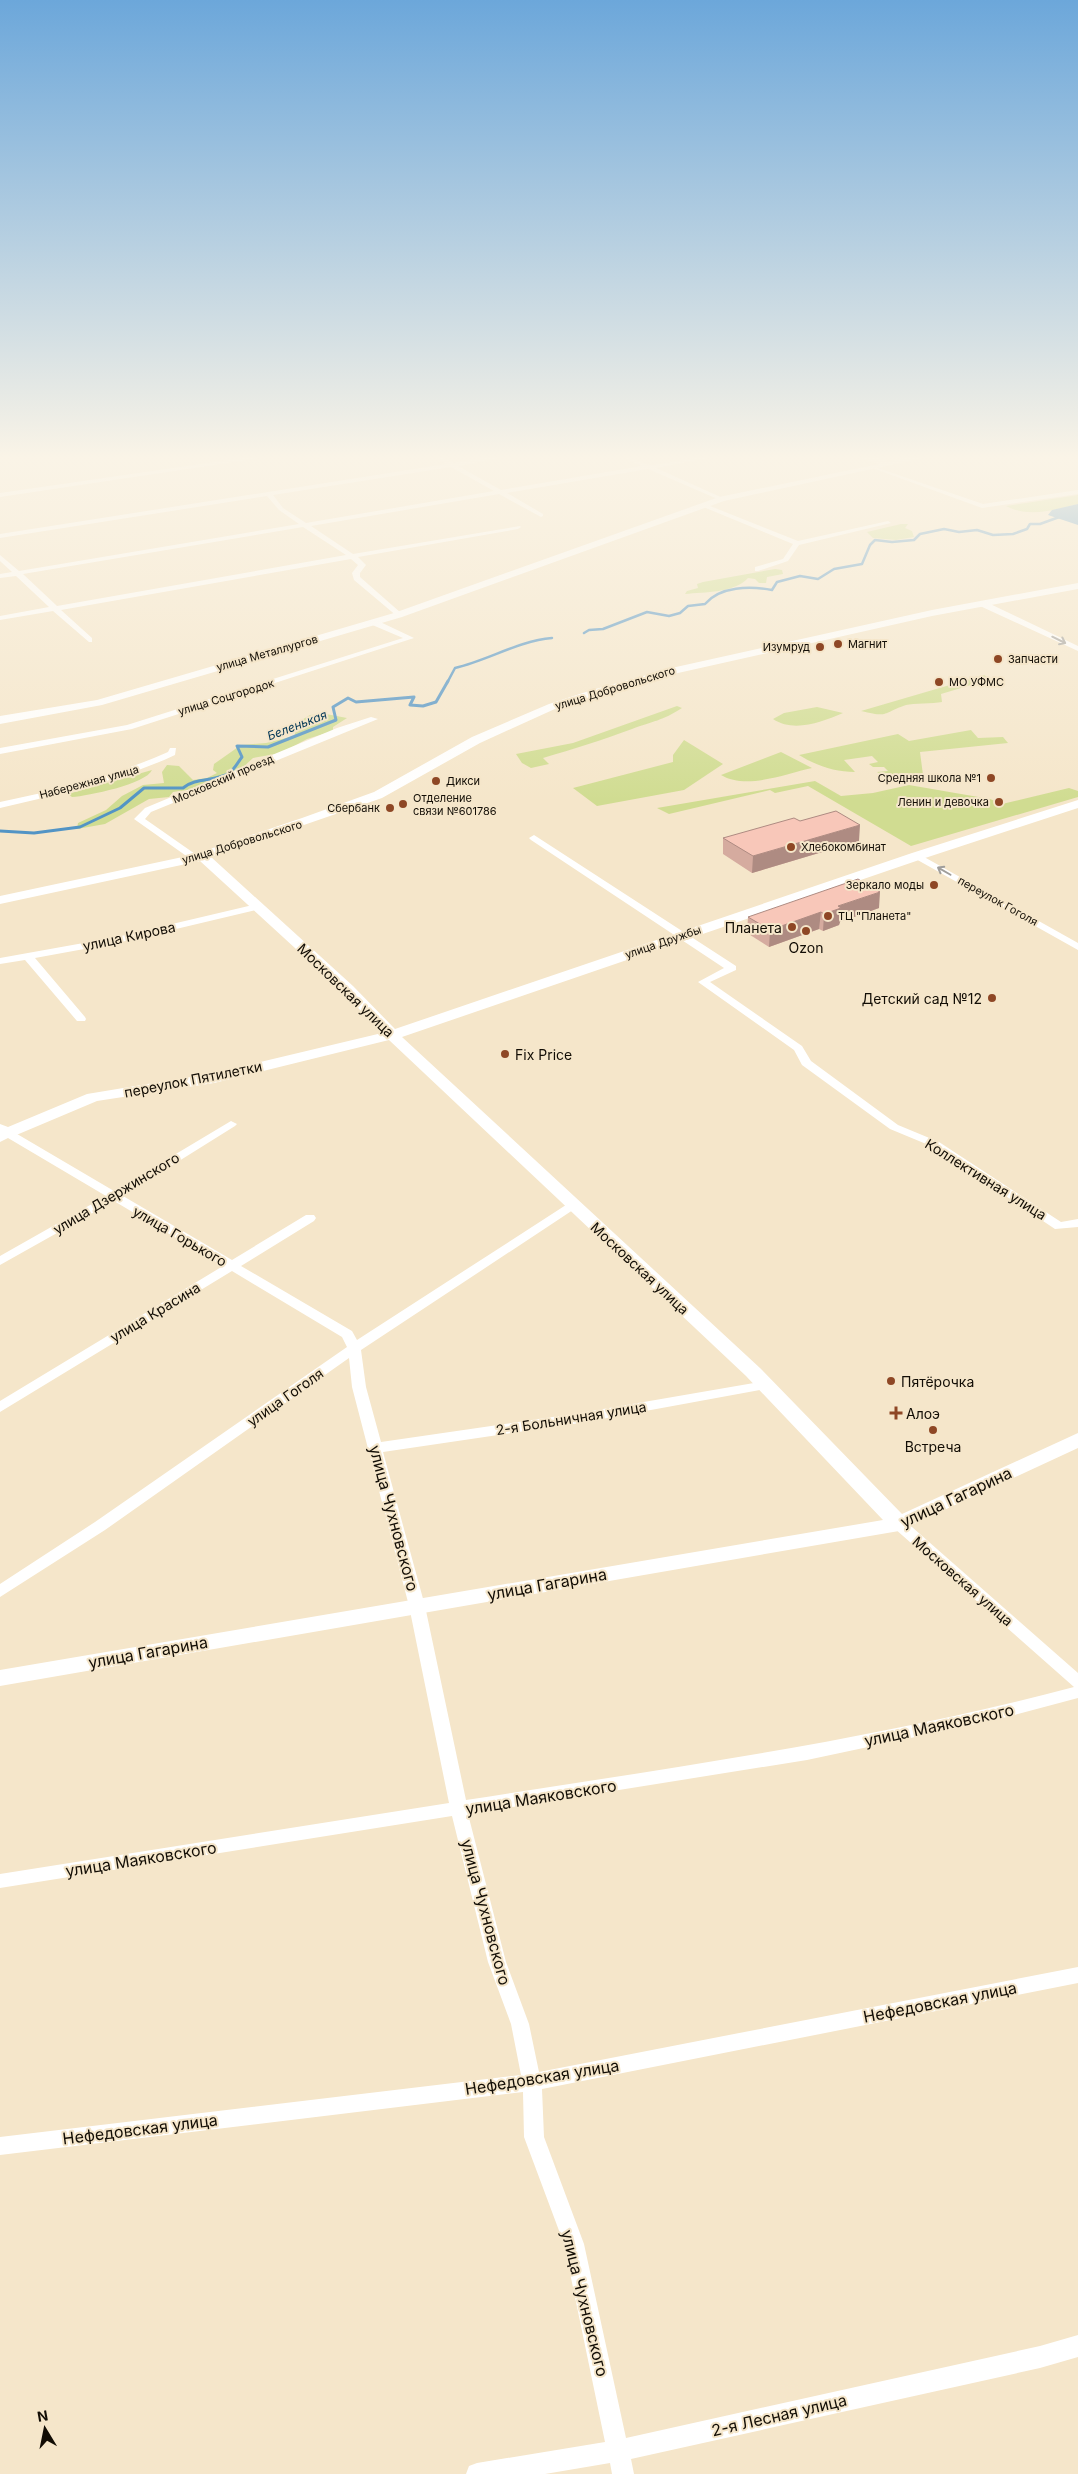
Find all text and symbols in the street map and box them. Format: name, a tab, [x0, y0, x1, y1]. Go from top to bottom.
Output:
street label: улица Металлургов	[215, 632, 319, 674]
one-way arrow	[1051, 635, 1066, 645]
place label: Магнит	[848, 637, 888, 651]
marker: Магнит	[832, 638, 844, 650]
place label: Изумруд	[763, 640, 810, 654]
marker: Изумруд	[814, 641, 826, 653]
place label: Запчасти	[1008, 652, 1058, 666]
marker: Запчасти	[992, 653, 1004, 665]
street label: улица Добровольского	[553, 663, 677, 713]
place label: МО УФМС	[949, 675, 1004, 689]
street label: улица Соцгородок	[176, 676, 276, 718]
marker: МО УФМС	[933, 676, 945, 688]
water label: Беленькая	[265, 707, 329, 743]
street label: Московский проезд	[170, 751, 276, 807]
street label: Набережная улица	[38, 762, 140, 802]
place label: Средняя школа №1	[878, 771, 981, 785]
marker: Средняя школа №1	[985, 772, 997, 784]
place label: Дикси	[446, 774, 480, 788]
marker: Дикси	[430, 775, 442, 787]
place label: Отделение связи №601786	[413, 791, 497, 818]
place label: Ленин и девочка	[897, 795, 989, 809]
marker: Ленин и девочка	[993, 796, 1005, 808]
marker: Отделение связи №601786	[397, 798, 409, 810]
place label: Сбербанк	[327, 801, 380, 815]
marker: Сбербанк	[384, 802, 396, 814]
street label: улица Добровольского	[180, 817, 304, 867]
place label: Хлебокомбинат	[801, 840, 887, 854]
marker: Хлебокомбинат	[785, 841, 797, 853]
one-way arrow	[938, 866, 952, 876]
street label: переулок Гоголя	[956, 873, 1040, 929]
place label: Зеркало моды	[846, 878, 924, 892]
marker: Зеркало моды	[928, 879, 940, 891]
place label: ТЦ "Планета"	[838, 909, 911, 923]
marker: ТЦ "Планета"	[822, 910, 834, 922]
street label: улица Кирова	[81, 918, 177, 954]
place label: Планета	[725, 919, 782, 936]
marker: Планета	[786, 921, 798, 933]
street label: улица Дружбы	[623, 922, 703, 962]
marker: Ozon	[800, 925, 812, 937]
place label: Ozon	[789, 939, 823, 956]
street label: Московская улица	[294, 940, 398, 1040]
place label: Детский сад №12	[862, 990, 982, 1007]
marker: Детский сад №12	[986, 992, 998, 1004]
place label: Fix Price	[515, 1046, 572, 1063]
marker: Fix Price	[499, 1048, 511, 1060]
street label: переулок Пятилетки	[123, 1057, 263, 1101]
street label: Коллективная улица	[922, 1135, 1050, 1223]
street label: улица Дзержинского	[50, 1149, 182, 1237]
street label: улица Горького	[130, 1202, 230, 1270]
street label: Московская улица	[588, 1218, 692, 1318]
street label: улица Красина	[107, 1278, 203, 1346]
street label: улица Гоголя	[244, 1364, 326, 1430]
place label: Пятёрочка	[901, 1373, 974, 1390]
marker: Пятёрочка	[885, 1375, 897, 1387]
street label: 2-я Больничная улица	[494, 1398, 648, 1438]
place label: Алоэ	[906, 1405, 940, 1422]
marker: Алоэ	[890, 1407, 902, 1419]
marker: Встреча	[927, 1424, 939, 1436]
place label: Встреча	[905, 1438, 961, 1455]
street label: улица Чухновского	[365, 1443, 423, 1593]
street label: улица Гагарина	[897, 1462, 1015, 1532]
street label: Московская улица	[909, 1533, 1017, 1629]
street label: улица Гагарина	[486, 1564, 608, 1604]
street label: улица Гагарина	[87, 1632, 209, 1672]
street label: улица Маяковского	[862, 1699, 1016, 1751]
street label: улица Маяковского	[464, 1775, 618, 1819]
street label: улица Маяковского	[64, 1837, 218, 1881]
street label: улица Чухновского	[457, 1837, 515, 1987]
street label: Нефедовская улица	[862, 1977, 1018, 2027]
street label: Нефедовская улица	[463, 2055, 621, 2099]
street label: Нефедовская улица	[61, 2110, 219, 2148]
street label: улица Чухновского	[557, 2228, 613, 2378]
street label: 2-я Лесная улица	[709, 2390, 849, 2440]
north arrow	[20, 2404, 70, 2454]
text: N	[36, 2406, 49, 2425]

